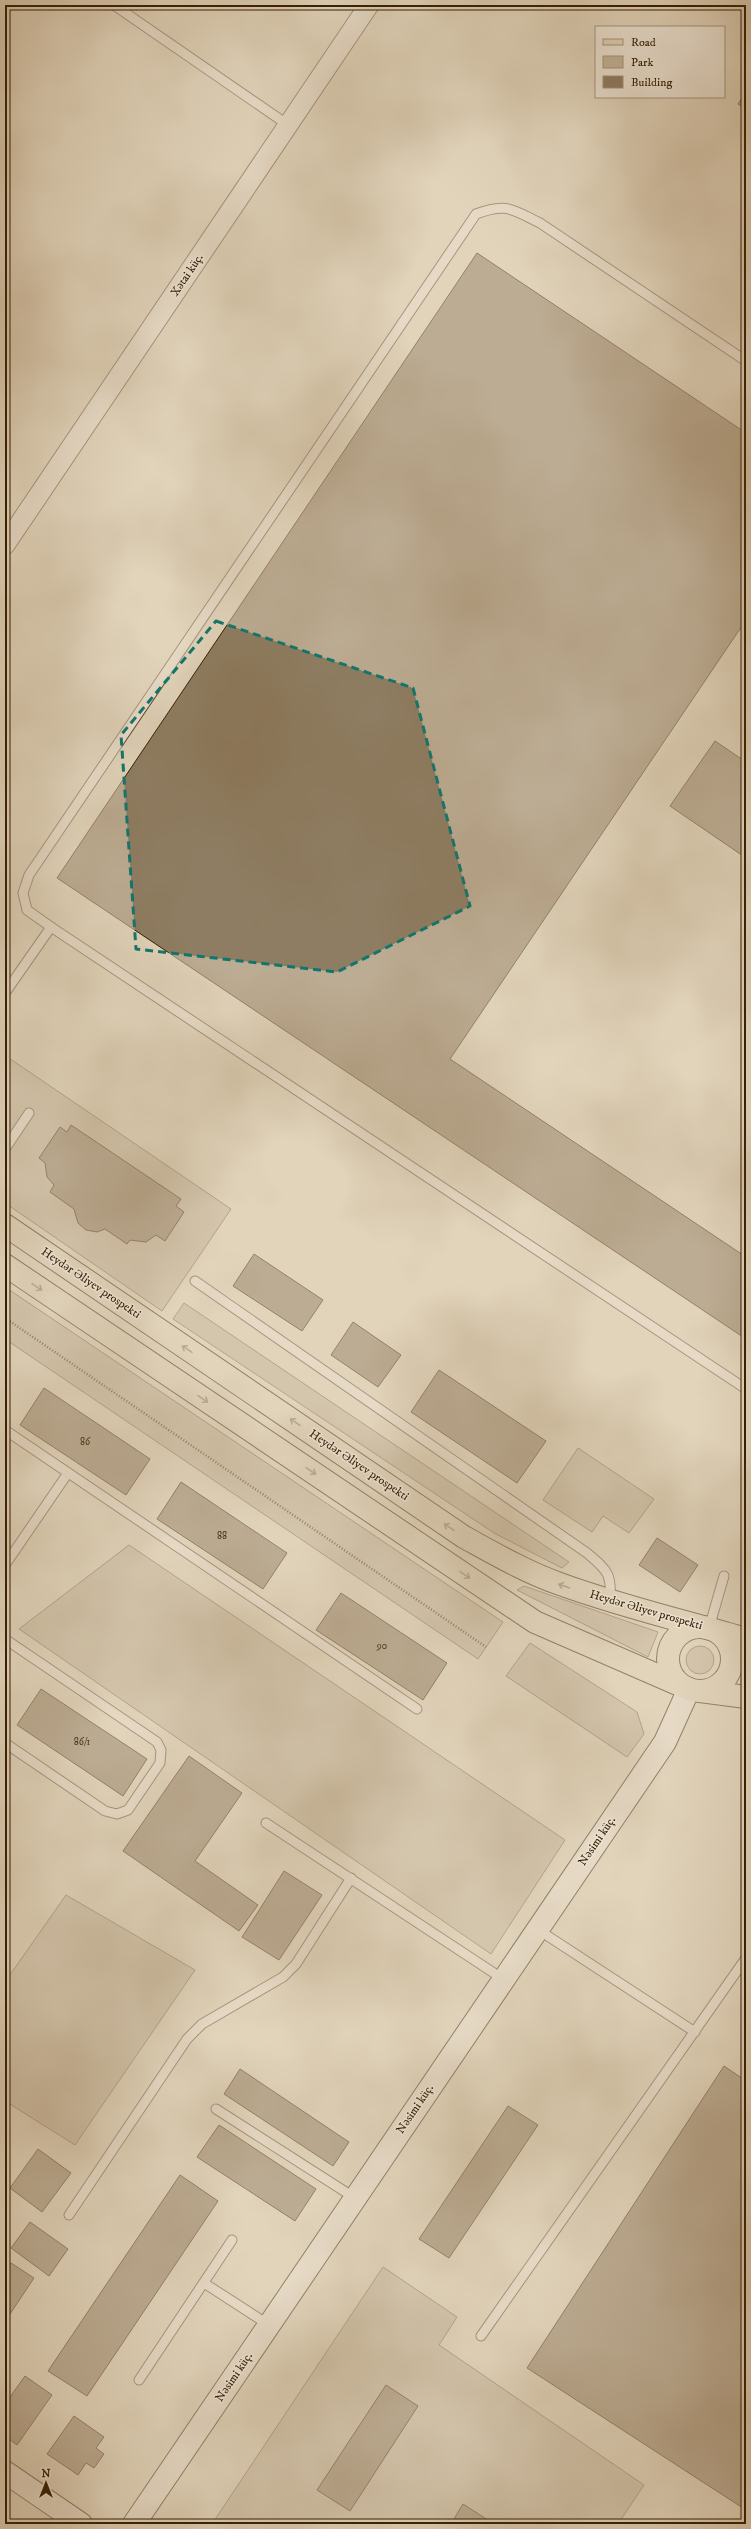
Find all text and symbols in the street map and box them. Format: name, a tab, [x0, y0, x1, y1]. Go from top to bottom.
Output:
legend	[595, 26, 725, 98]
text: Road	[631, 35, 656, 50]
text: Park	[631, 55, 653, 70]
text: Building	[631, 75, 672, 90]
street label: Xətai küç.	[167, 251, 207, 299]
street label: Heydər Əliyev prospekti	[38, 1244, 144, 1322]
one-way arrow	[32, 1283, 43, 1291]
one-way arrow	[182, 1345, 193, 1353]
one-way arrow	[197, 1395, 208, 1403]
one-way arrow	[290, 1418, 301, 1426]
street label: Heydər Əliyev prospekti	[306, 1426, 412, 1504]
house number: 86	[80, 1436, 91, 1448]
one-way arrow	[305, 1467, 316, 1475]
one-way arrow	[443, 1523, 454, 1531]
house number: 88	[217, 1530, 227, 1542]
one-way arrow	[460, 1571, 471, 1579]
one-way arrow	[559, 1581, 571, 1589]
street label: Heydər Əliyev prospekti	[588, 1587, 704, 1633]
house number: 90	[376, 1640, 387, 1652]
house number: 86/1	[74, 1736, 91, 1748]
street label: Nəsimi küç.	[575, 1813, 619, 1869]
street label: Nəsimi küç.	[393, 2081, 437, 2137]
street label: Nəsimi küç.	[212, 2349, 256, 2405]
north arrow	[26, 2463, 66, 2503]
text: N	[41, 2467, 51, 2481]

